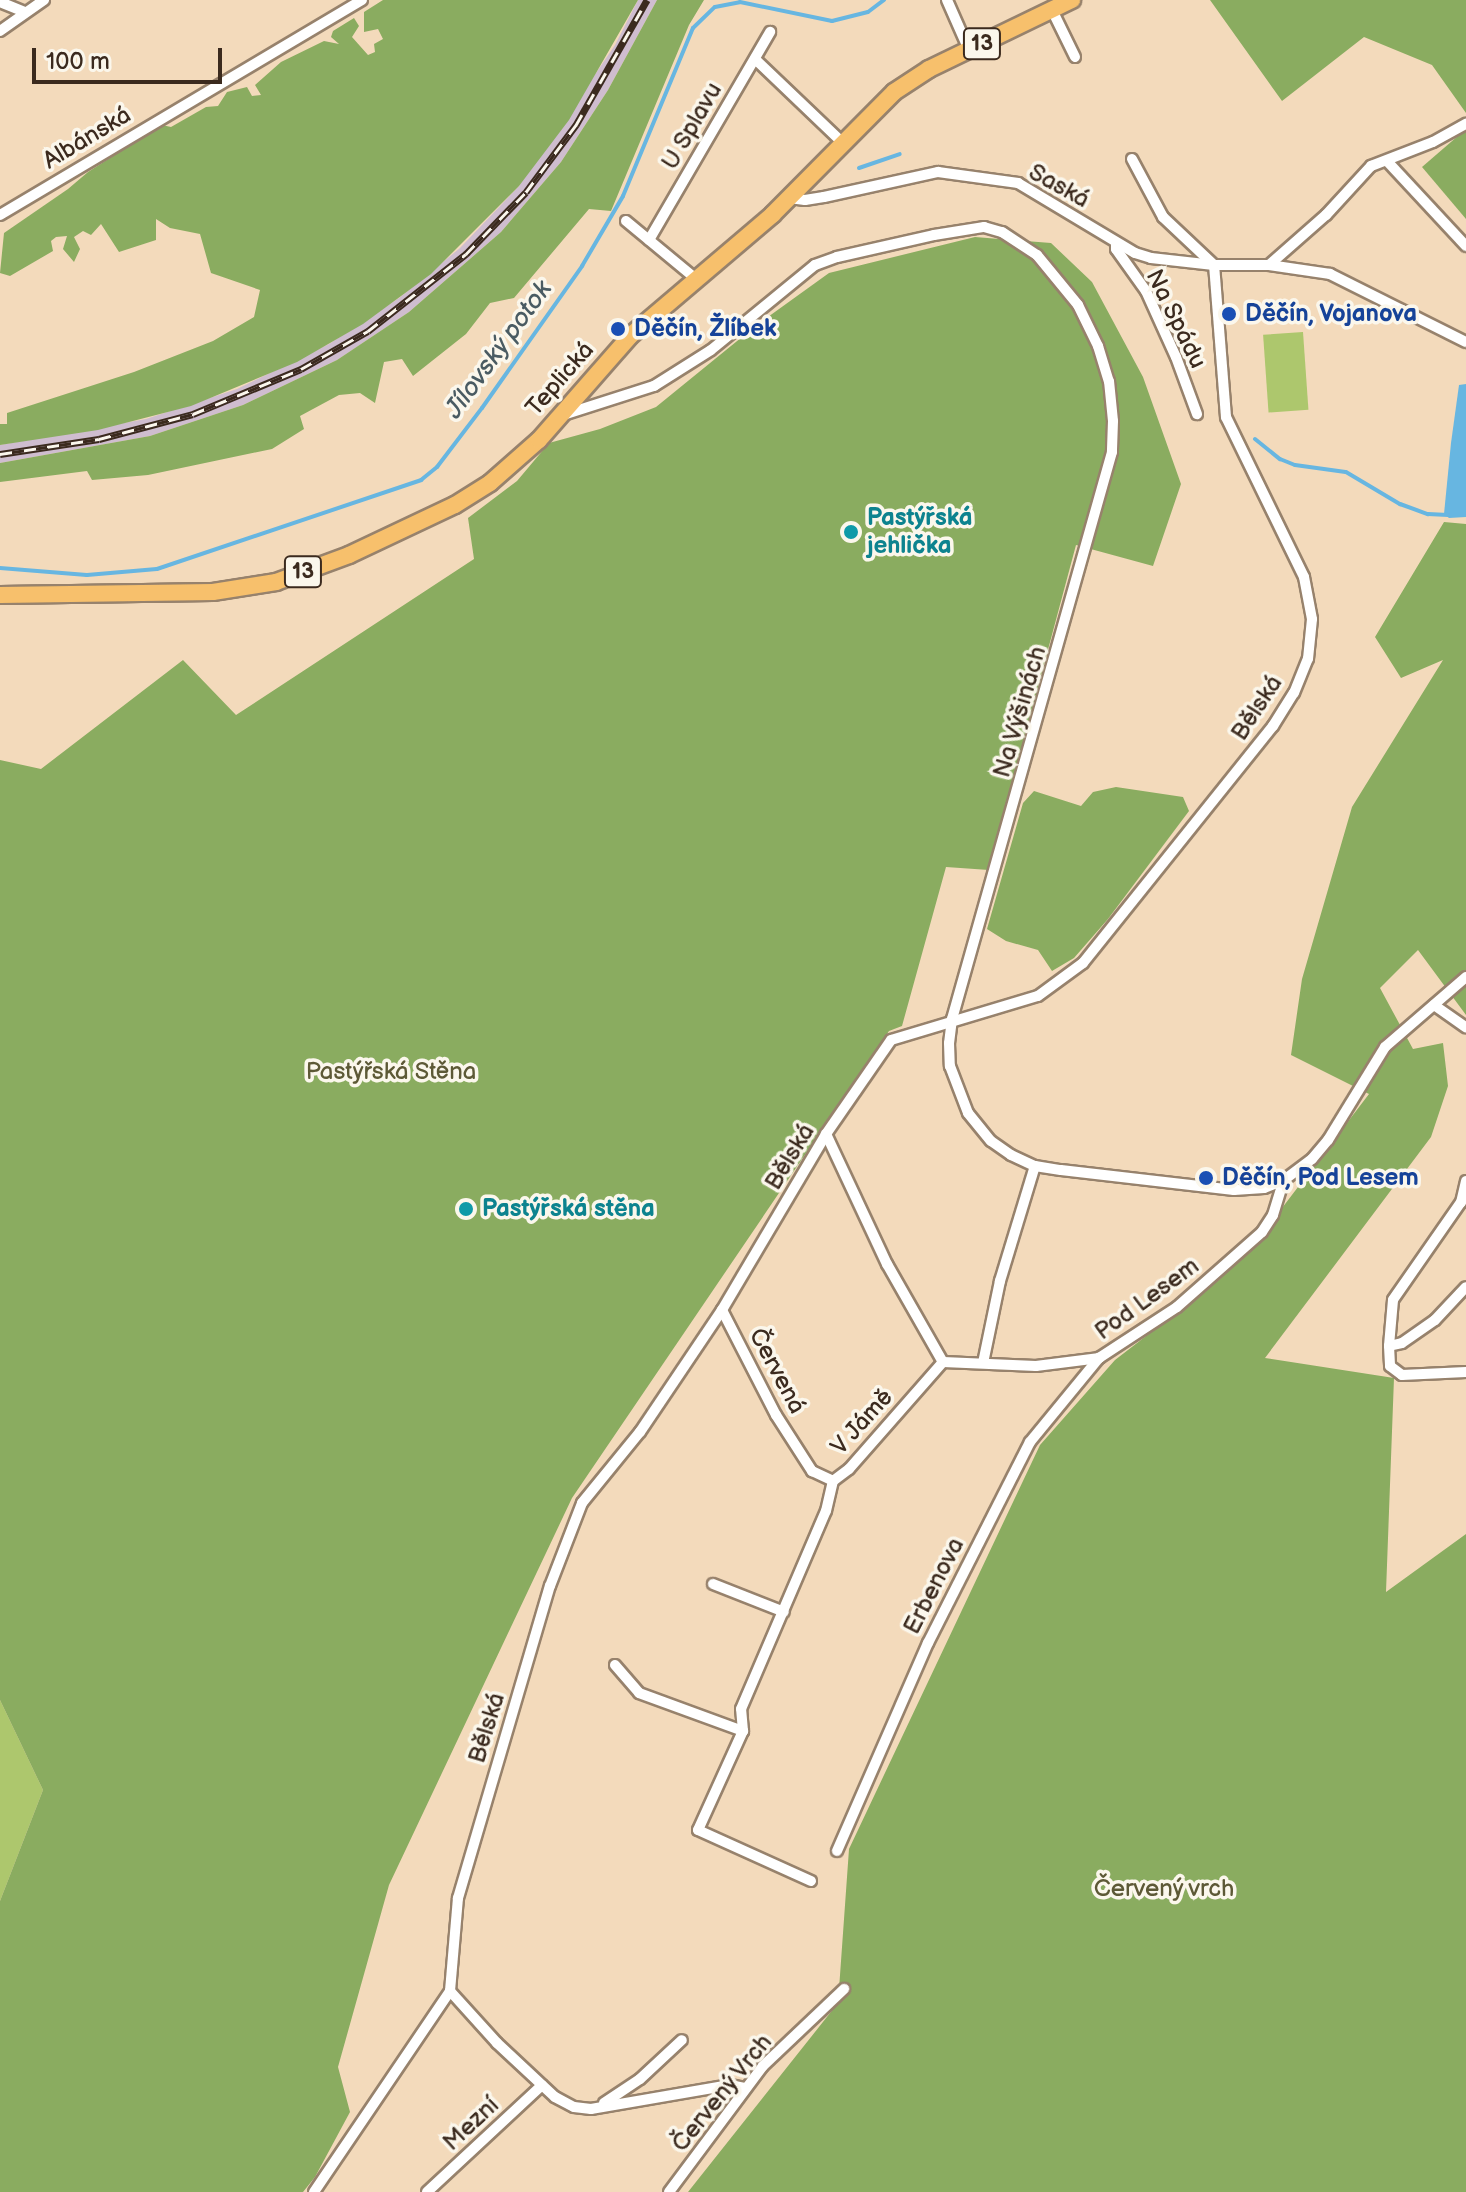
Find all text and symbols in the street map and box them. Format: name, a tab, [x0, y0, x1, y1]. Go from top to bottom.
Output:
road number: 13	[962, 26, 1002, 62]
scale bar	[36, 32, 226, 82]
text: 100 m	[46, 47, 110, 76]
street label: U Splavu	[655, 77, 729, 175]
street label: Albánská	[38, 101, 136, 175]
street label: Saská	[1024, 158, 1094, 214]
street label: Na Spádu	[1140, 264, 1212, 374]
water label: Jílovský potok	[438, 274, 560, 426]
place label: Děčín, Vojanova	[1245, 300, 1418, 328]
marker: Děčín, Vojanova	[1220, 305, 1238, 323]
place label: Děčín, Žlíbek	[634, 315, 777, 343]
marker: Děčín, Žlíbek	[609, 320, 627, 338]
street label: Teplická	[520, 336, 600, 422]
place label: Pastýřská jehlička	[867, 504, 973, 560]
marker: Pastýřská jehlička	[842, 523, 860, 541]
road number: 13	[283, 554, 323, 590]
street label: Na Výšinách	[987, 643, 1053, 781]
street label: Bělská	[1225, 670, 1289, 746]
park label: Pastýřská Stěna	[306, 1058, 476, 1086]
street label: Bělská	[759, 1119, 821, 1195]
place label: Děčín, Pod Lesem	[1222, 1164, 1419, 1192]
marker: Děčín, Pod Lesem	[1197, 1169, 1215, 1187]
place label: Pastýřská stěna	[482, 1195, 655, 1223]
marker: Pastýřská stěna	[457, 1200, 475, 1218]
street label: Pod Lesem	[1089, 1252, 1205, 1346]
street label: Červená	[743, 1323, 811, 1419]
street label: V Jámě	[825, 1383, 899, 1461]
street label: Erbenova	[898, 1533, 970, 1639]
street label: Bělská	[463, 1689, 511, 1767]
park label: Červený vrch	[1093, 1875, 1235, 1903]
street label: Červený Vrch	[665, 2027, 779, 2159]
street label: Mezní	[437, 2091, 505, 2157]

